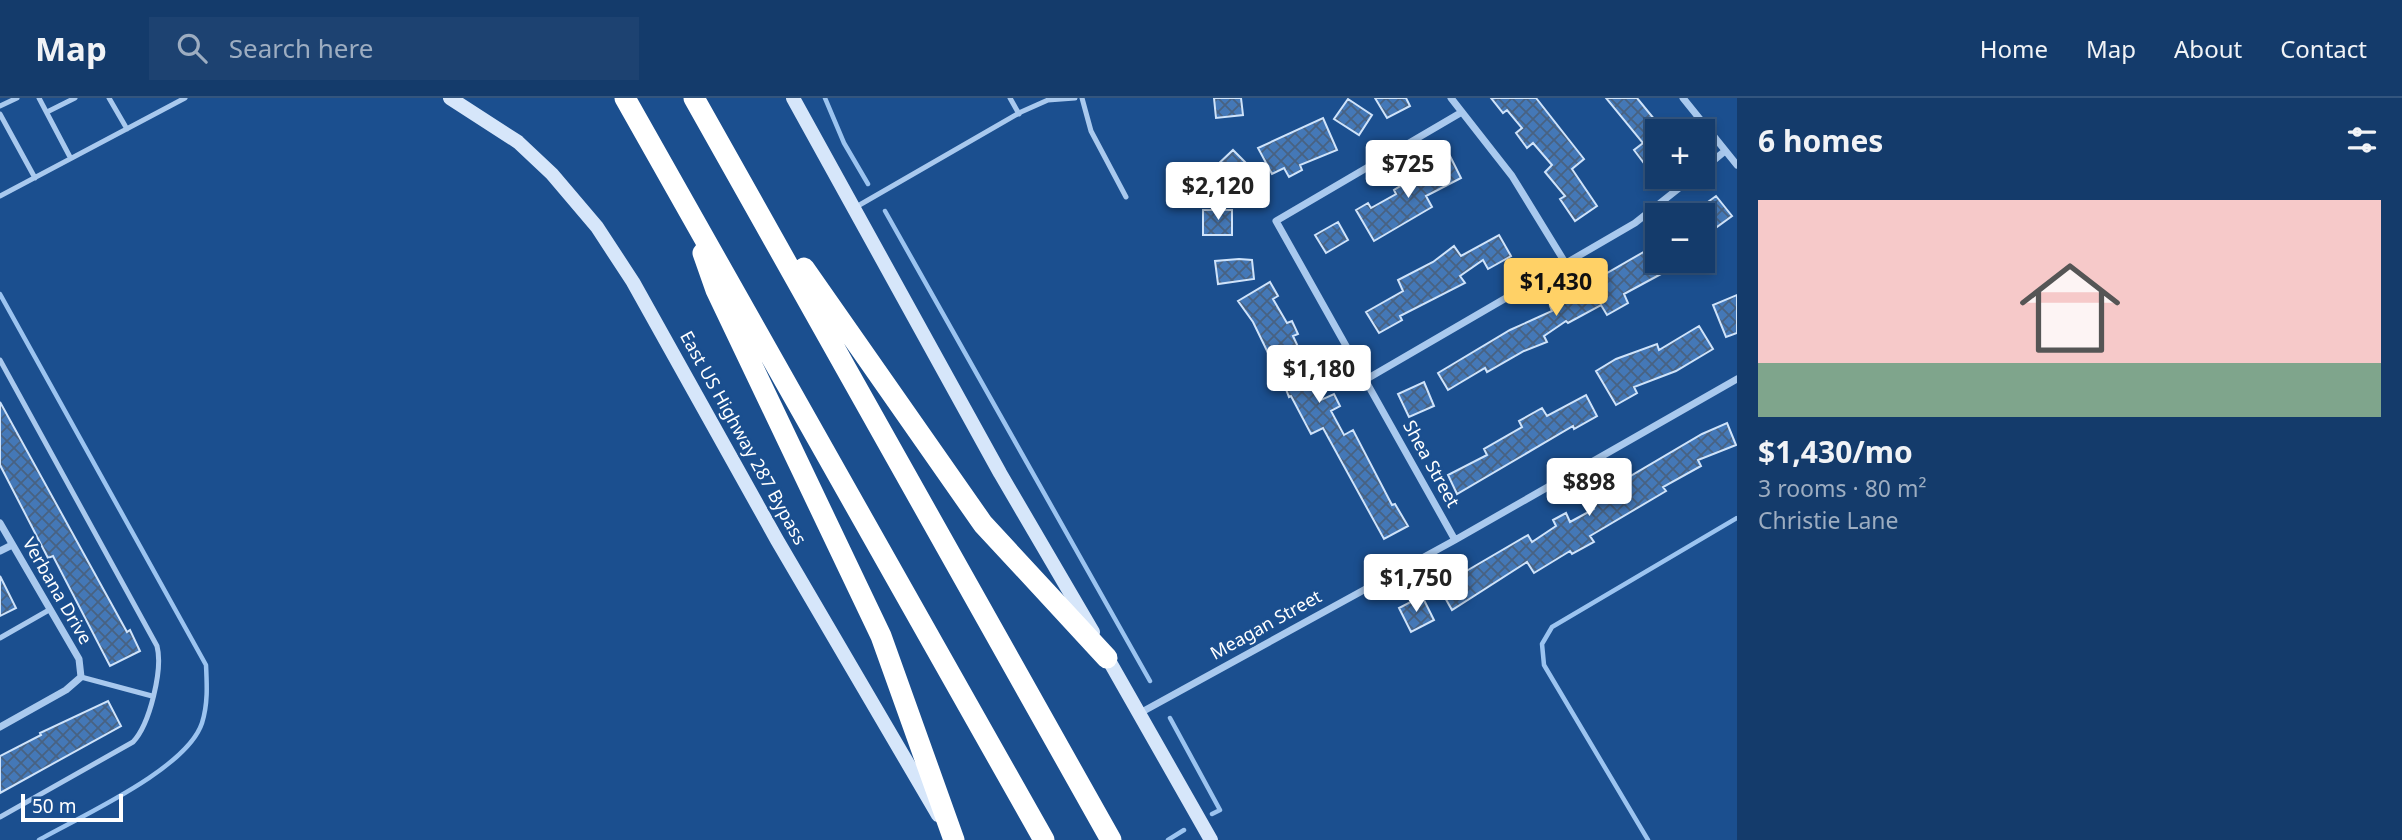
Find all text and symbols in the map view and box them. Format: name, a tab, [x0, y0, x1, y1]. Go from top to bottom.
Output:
search box	[149, 17, 639, 80]
text: Map	[35, 26, 107, 71]
icon: search	[173, 29, 211, 67]
text: Search here	[229, 30, 373, 66]
text: Home	[1980, 32, 2048, 65]
text: Map	[2086, 32, 2136, 65]
text: About	[2174, 32, 2242, 65]
text: Contact	[2280, 32, 2367, 65]
map controls	[1645, 119, 1715, 273]
button: +	[1645, 119, 1715, 189]
text: 6 homes	[1758, 120, 1883, 161]
icon: filters	[2343, 121, 2381, 159]
pin: $725	[1367, 140, 1449, 200]
text: $725	[1382, 147, 1434, 179]
pin: $2,120	[1161, 162, 1275, 222]
text: $2,120	[1182, 169, 1254, 201]
button: −	[1645, 203, 1715, 273]
icon: home	[2007, 245, 2133, 371]
pin: $1,430	[1499, 258, 1613, 318]
text: $1,430	[1520, 265, 1592, 297]
street label: East US Highway 287 Bypass	[675, 326, 813, 549]
pin: $1,180	[1262, 345, 1376, 405]
text: $1,180	[1283, 352, 1355, 384]
street label: Shea Street	[1398, 416, 1466, 512]
text: $1,430/mo	[1758, 431, 1913, 472]
pin: $898	[1548, 458, 1630, 518]
text: $898	[1563, 465, 1615, 497]
text: 3 rooms · 80 m²	[1758, 472, 1927, 504]
text: Christie Lane	[1758, 504, 1899, 536]
street label: Verbana Drive	[18, 533, 98, 648]
pin: $1,750	[1359, 554, 1473, 614]
text: $1,750	[1380, 561, 1452, 593]
street label: Meagan Street	[1206, 583, 1326, 665]
scale bar	[21, 791, 122, 823]
text: 50 m	[32, 793, 76, 819]

